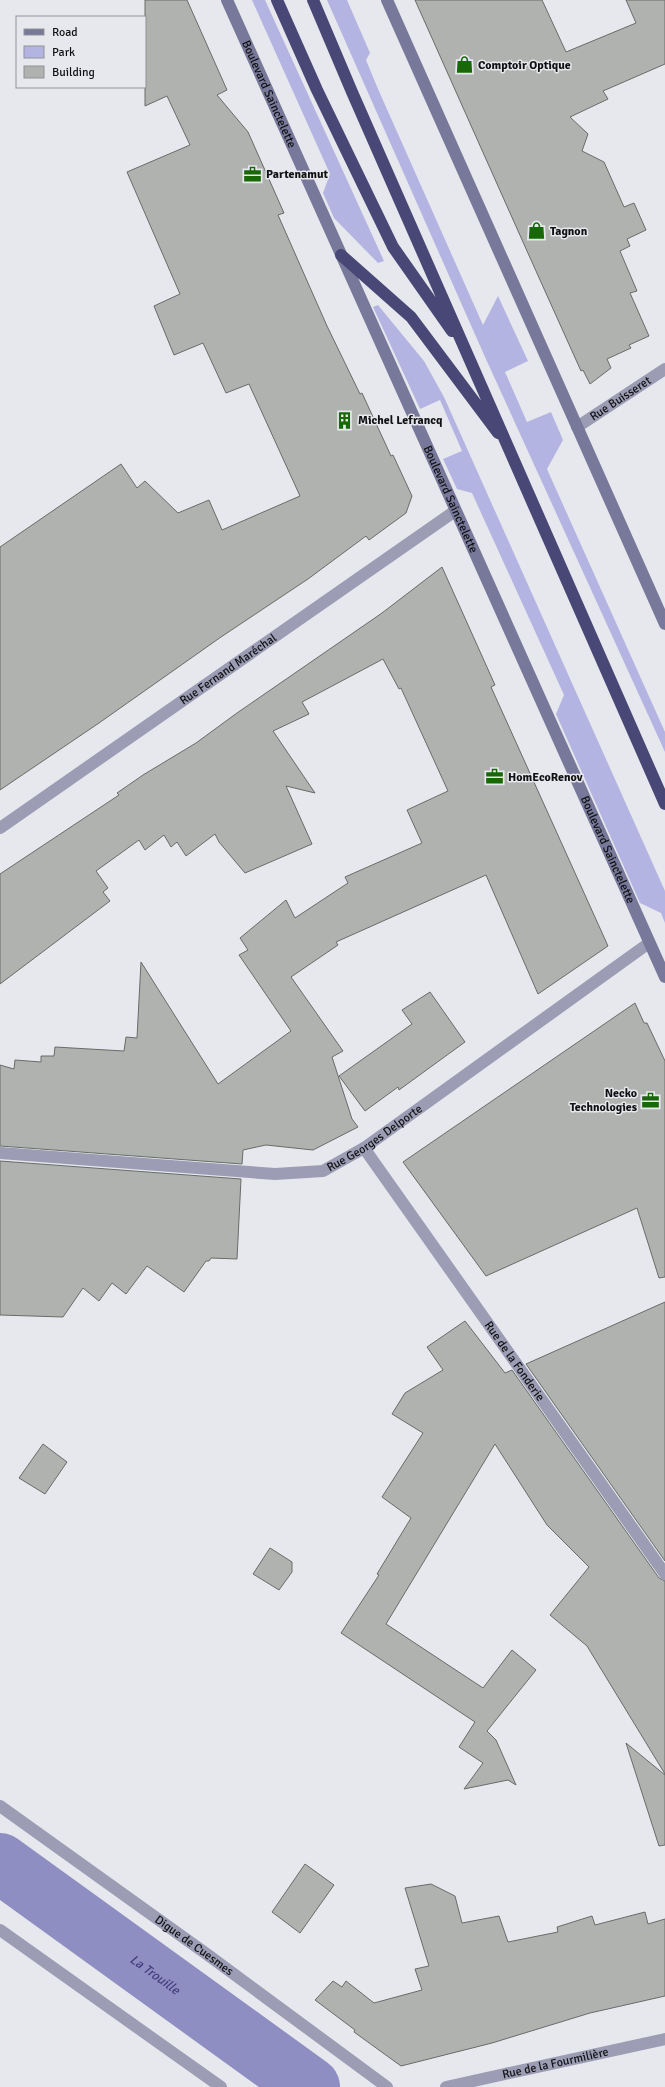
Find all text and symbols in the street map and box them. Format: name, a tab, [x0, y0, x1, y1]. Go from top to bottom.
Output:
legend	[16, 16, 146, 88]
text: Road	[52, 25, 78, 40]
street label: Boulevard Sainctelette	[238, 38, 300, 150]
text: Park	[52, 45, 75, 60]
shop icon: Comptoir Optique	[455, 55, 475, 75]
place label: Comptoir Optique	[478, 58, 571, 73]
text: Building	[52, 65, 95, 80]
office icon: Partenamut	[243, 164, 263, 184]
place label: Partenamut	[266, 167, 329, 182]
shop icon: Tagnon	[527, 221, 547, 241]
place label: Tagnon	[550, 224, 588, 239]
street label: Rue Buisseret	[587, 373, 654, 424]
building icon: Michel Lefrancq	[335, 410, 355, 430]
place label: Michel Lefrancq	[358, 413, 443, 428]
street label: Boulevard Sainctelette	[420, 443, 481, 555]
street label: Rue Fernand Maréchal	[177, 630, 280, 708]
office icon: HomEcoRenov	[485, 767, 505, 787]
place label: HomEcoRenov	[508, 770, 583, 785]
street label: Boulevard Sainctelette	[577, 793, 638, 906]
place label: Necko Technologies	[570, 1086, 638, 1115]
office icon: Necko Technologies	[640, 1090, 660, 1110]
street label: Rue Georges Delporte	[324, 1101, 425, 1175]
street label: Rue de la Fonderie	[481, 1318, 548, 1404]
street label: Digue de Cuesmes	[152, 1912, 237, 1979]
water label: La Trouille	[127, 1951, 184, 1999]
street label: Rue de la Fourmilière	[501, 2044, 610, 2082]

